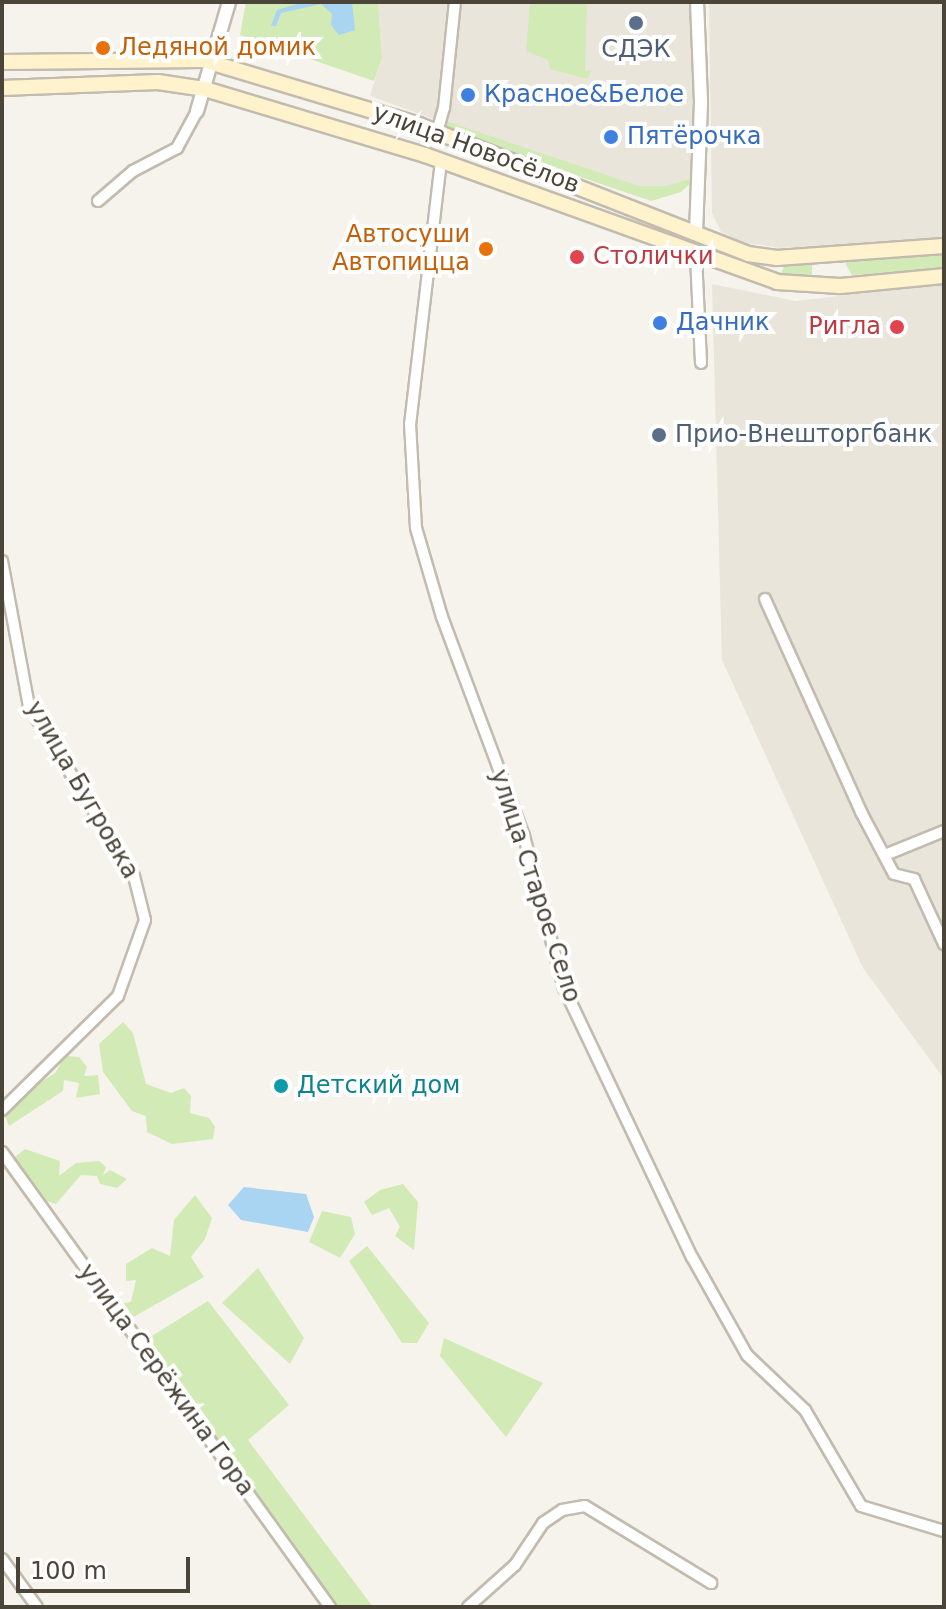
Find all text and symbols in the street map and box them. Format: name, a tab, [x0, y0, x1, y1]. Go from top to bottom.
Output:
marker: СДЭК	[627, 14, 645, 32]
place label: Ледяной домик	[119, 34, 316, 62]
place label: СДЭК	[601, 36, 671, 64]
marker: Ледяной домик	[94, 39, 112, 57]
place label: Красное&Белое	[484, 81, 684, 109]
marker: Красное&Белое	[459, 86, 477, 104]
street label: улица Новосёлов	[369, 98, 583, 200]
place label: Пятёрочка	[627, 123, 762, 151]
marker: Пятёрочка	[602, 128, 620, 146]
place label: Автосуши Автопицца	[332, 221, 470, 277]
marker: Автосуши Автопицца	[477, 240, 495, 258]
place label: Столички	[593, 243, 714, 271]
marker: Столички	[568, 248, 586, 266]
place label: Дачник	[676, 309, 769, 337]
place label: Ригла	[808, 313, 881, 341]
marker: Дачник	[651, 314, 669, 332]
marker: Ригла	[888, 318, 906, 336]
place label: Прио-Внешторгбанк	[675, 421, 932, 449]
marker: Прио-Внешторгбанк	[650, 426, 668, 444]
street label: улица Бугровка	[19, 696, 145, 884]
street label: улица Старое Село	[484, 766, 586, 1006]
place label: Детский дом	[297, 1072, 460, 1100]
marker: Детский дом	[272, 1077, 290, 1095]
street label: улица Серёжина Гора	[72, 1258, 260, 1502]
scale bar	[20, 1541, 194, 1591]
text: 100 m	[30, 1557, 107, 1585]

